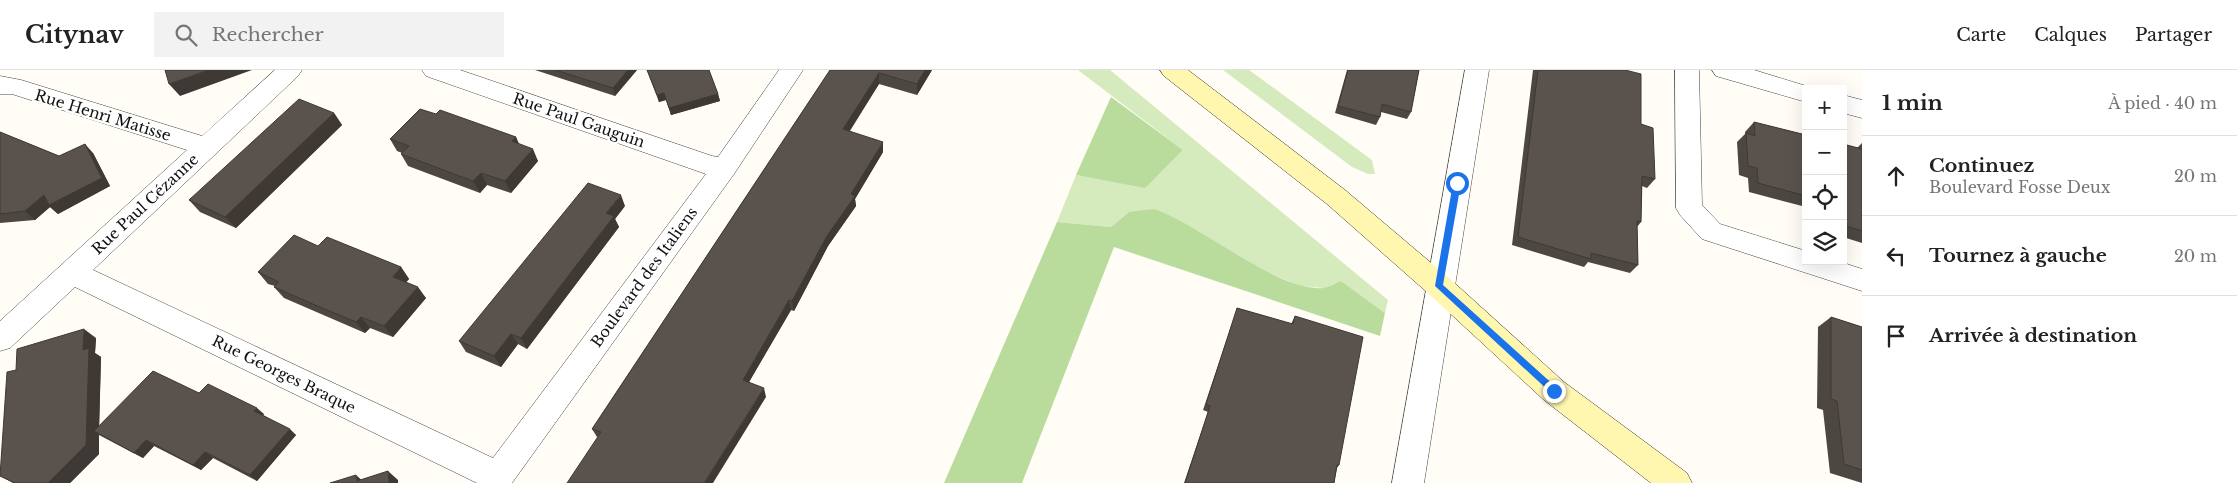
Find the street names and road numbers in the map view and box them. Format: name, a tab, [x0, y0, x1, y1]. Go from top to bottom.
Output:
street label: Rue Henri Matisse	[33, 85, 173, 145]
street label: Rue Paul Gauguin	[511, 88, 647, 152]
street label: Rue Paul Cézanne	[88, 150, 202, 258]
street label: Boulevard des Italiens	[587, 203, 701, 351]
street label: Rue Georges Braque	[209, 331, 359, 417]

